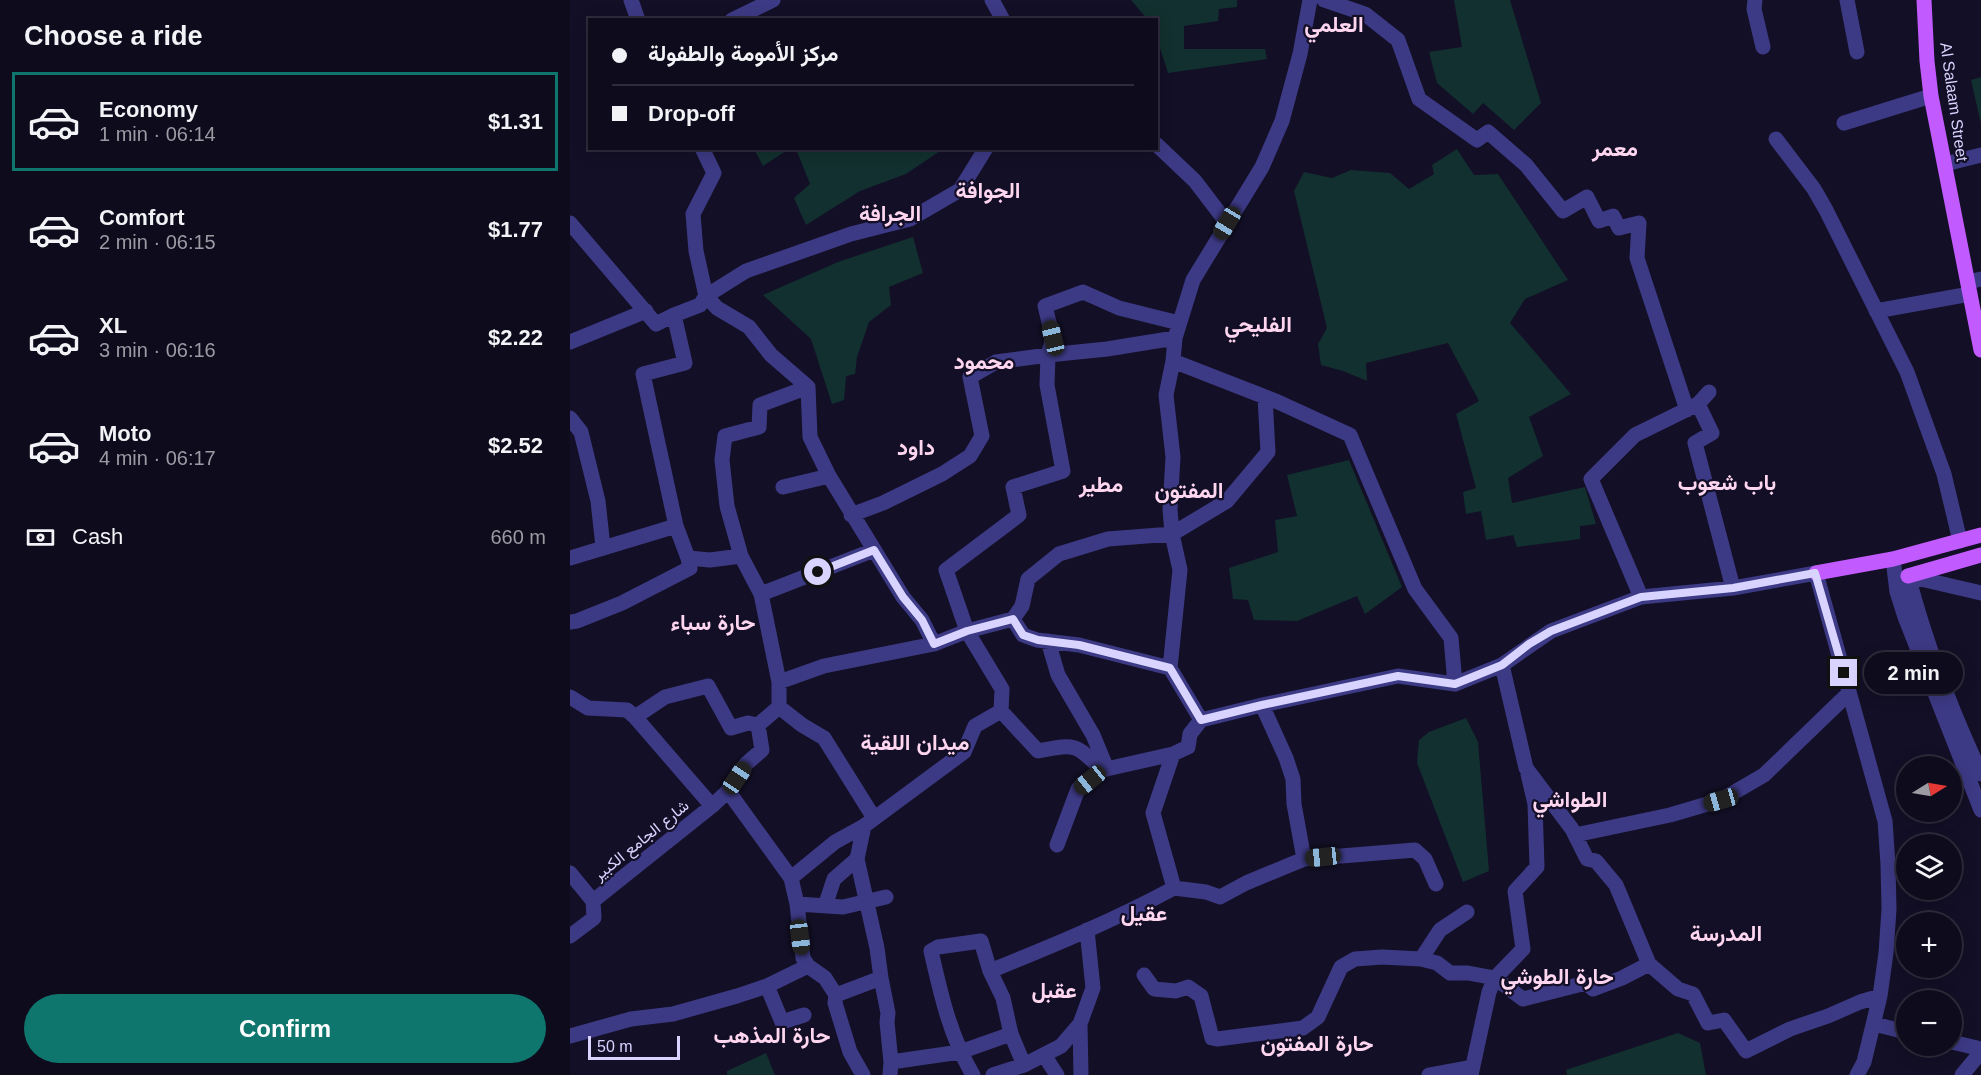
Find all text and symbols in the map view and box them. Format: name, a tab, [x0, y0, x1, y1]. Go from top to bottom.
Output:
district label: العلمي	[1304, 12, 1364, 43]
text: Choose a ride	[24, 21, 203, 51]
text: مركز الأمومة والطفولة	[648, 41, 838, 66]
street label: Al Salaam Street	[1937, 41, 1971, 163]
icon: car	[27, 95, 81, 149]
text: Economy	[99, 97, 198, 122]
text: Drop-off	[648, 101, 735, 126]
text: $1.31	[488, 109, 543, 134]
text: 1 min · 06:14	[99, 123, 216, 145]
district label: معمر	[1591, 136, 1638, 162]
district label: الجوافة	[956, 178, 1020, 204]
district label: الجرافة	[859, 201, 921, 227]
icon: car	[27, 203, 81, 257]
car	[1210, 203, 1244, 243]
text: Comfort	[99, 205, 185, 230]
text: $1.77	[488, 217, 543, 242]
text: 2 min · 06:15	[99, 231, 216, 253]
icon: car	[27, 311, 81, 365]
district label: الفليحي	[1224, 312, 1292, 343]
text: XL	[99, 313, 127, 338]
car	[1040, 318, 1066, 358]
text: $2.22	[488, 325, 543, 350]
text: 3 min · 06:16	[99, 339, 216, 361]
district label: محمود	[954, 349, 1014, 375]
icon: car	[27, 419, 81, 473]
text: Moto	[99, 421, 152, 446]
text: $2.52	[488, 433, 543, 458]
district label: داود	[897, 435, 935, 461]
text: 4 min · 06:17	[99, 447, 216, 469]
district label: باب شعوب	[1678, 470, 1776, 496]
district label: مطير	[1078, 472, 1123, 498]
district label: المفتون	[1154, 478, 1224, 504]
icon: cash	[24, 521, 57, 554]
text: Cash	[72, 524, 123, 549]
text: 660 m	[490, 526, 546, 548]
route start	[804, 558, 831, 585]
district label: حارة سباء	[671, 610, 755, 636]
callout: 2 min	[1865, 652, 1964, 694]
route end	[1830, 659, 1857, 686]
text: 2 min	[1887, 662, 1940, 684]
district label: ميدان اللقية	[861, 730, 970, 755]
north arrow	[1896, 756, 1962, 822]
map controls	[1896, 756, 1962, 1056]
car	[719, 758, 755, 798]
car	[1070, 762, 1110, 798]
car	[1701, 786, 1741, 814]
district label: الطواشي	[1533, 787, 1607, 818]
street label: شارع الجامع الكبير	[589, 797, 694, 886]
button: layers	[1896, 834, 1962, 900]
car	[1304, 846, 1342, 868]
district label: عقيل	[1121, 901, 1167, 926]
button: +	[1896, 912, 1962, 978]
car	[789, 918, 811, 956]
district label: المدرسة	[1690, 921, 1762, 947]
district label: حارة الطوشي	[1500, 964, 1614, 995]
district label: عقبل	[1031, 978, 1077, 1004]
button: −	[1896, 990, 1962, 1056]
button: Confirm	[24, 994, 546, 1063]
district label: حارة المذهب	[713, 1023, 831, 1049]
district label: حارة المفتون	[1260, 1031, 1374, 1057]
scale bar	[588, 1033, 680, 1060]
text: 50 m	[597, 1038, 633, 1055]

